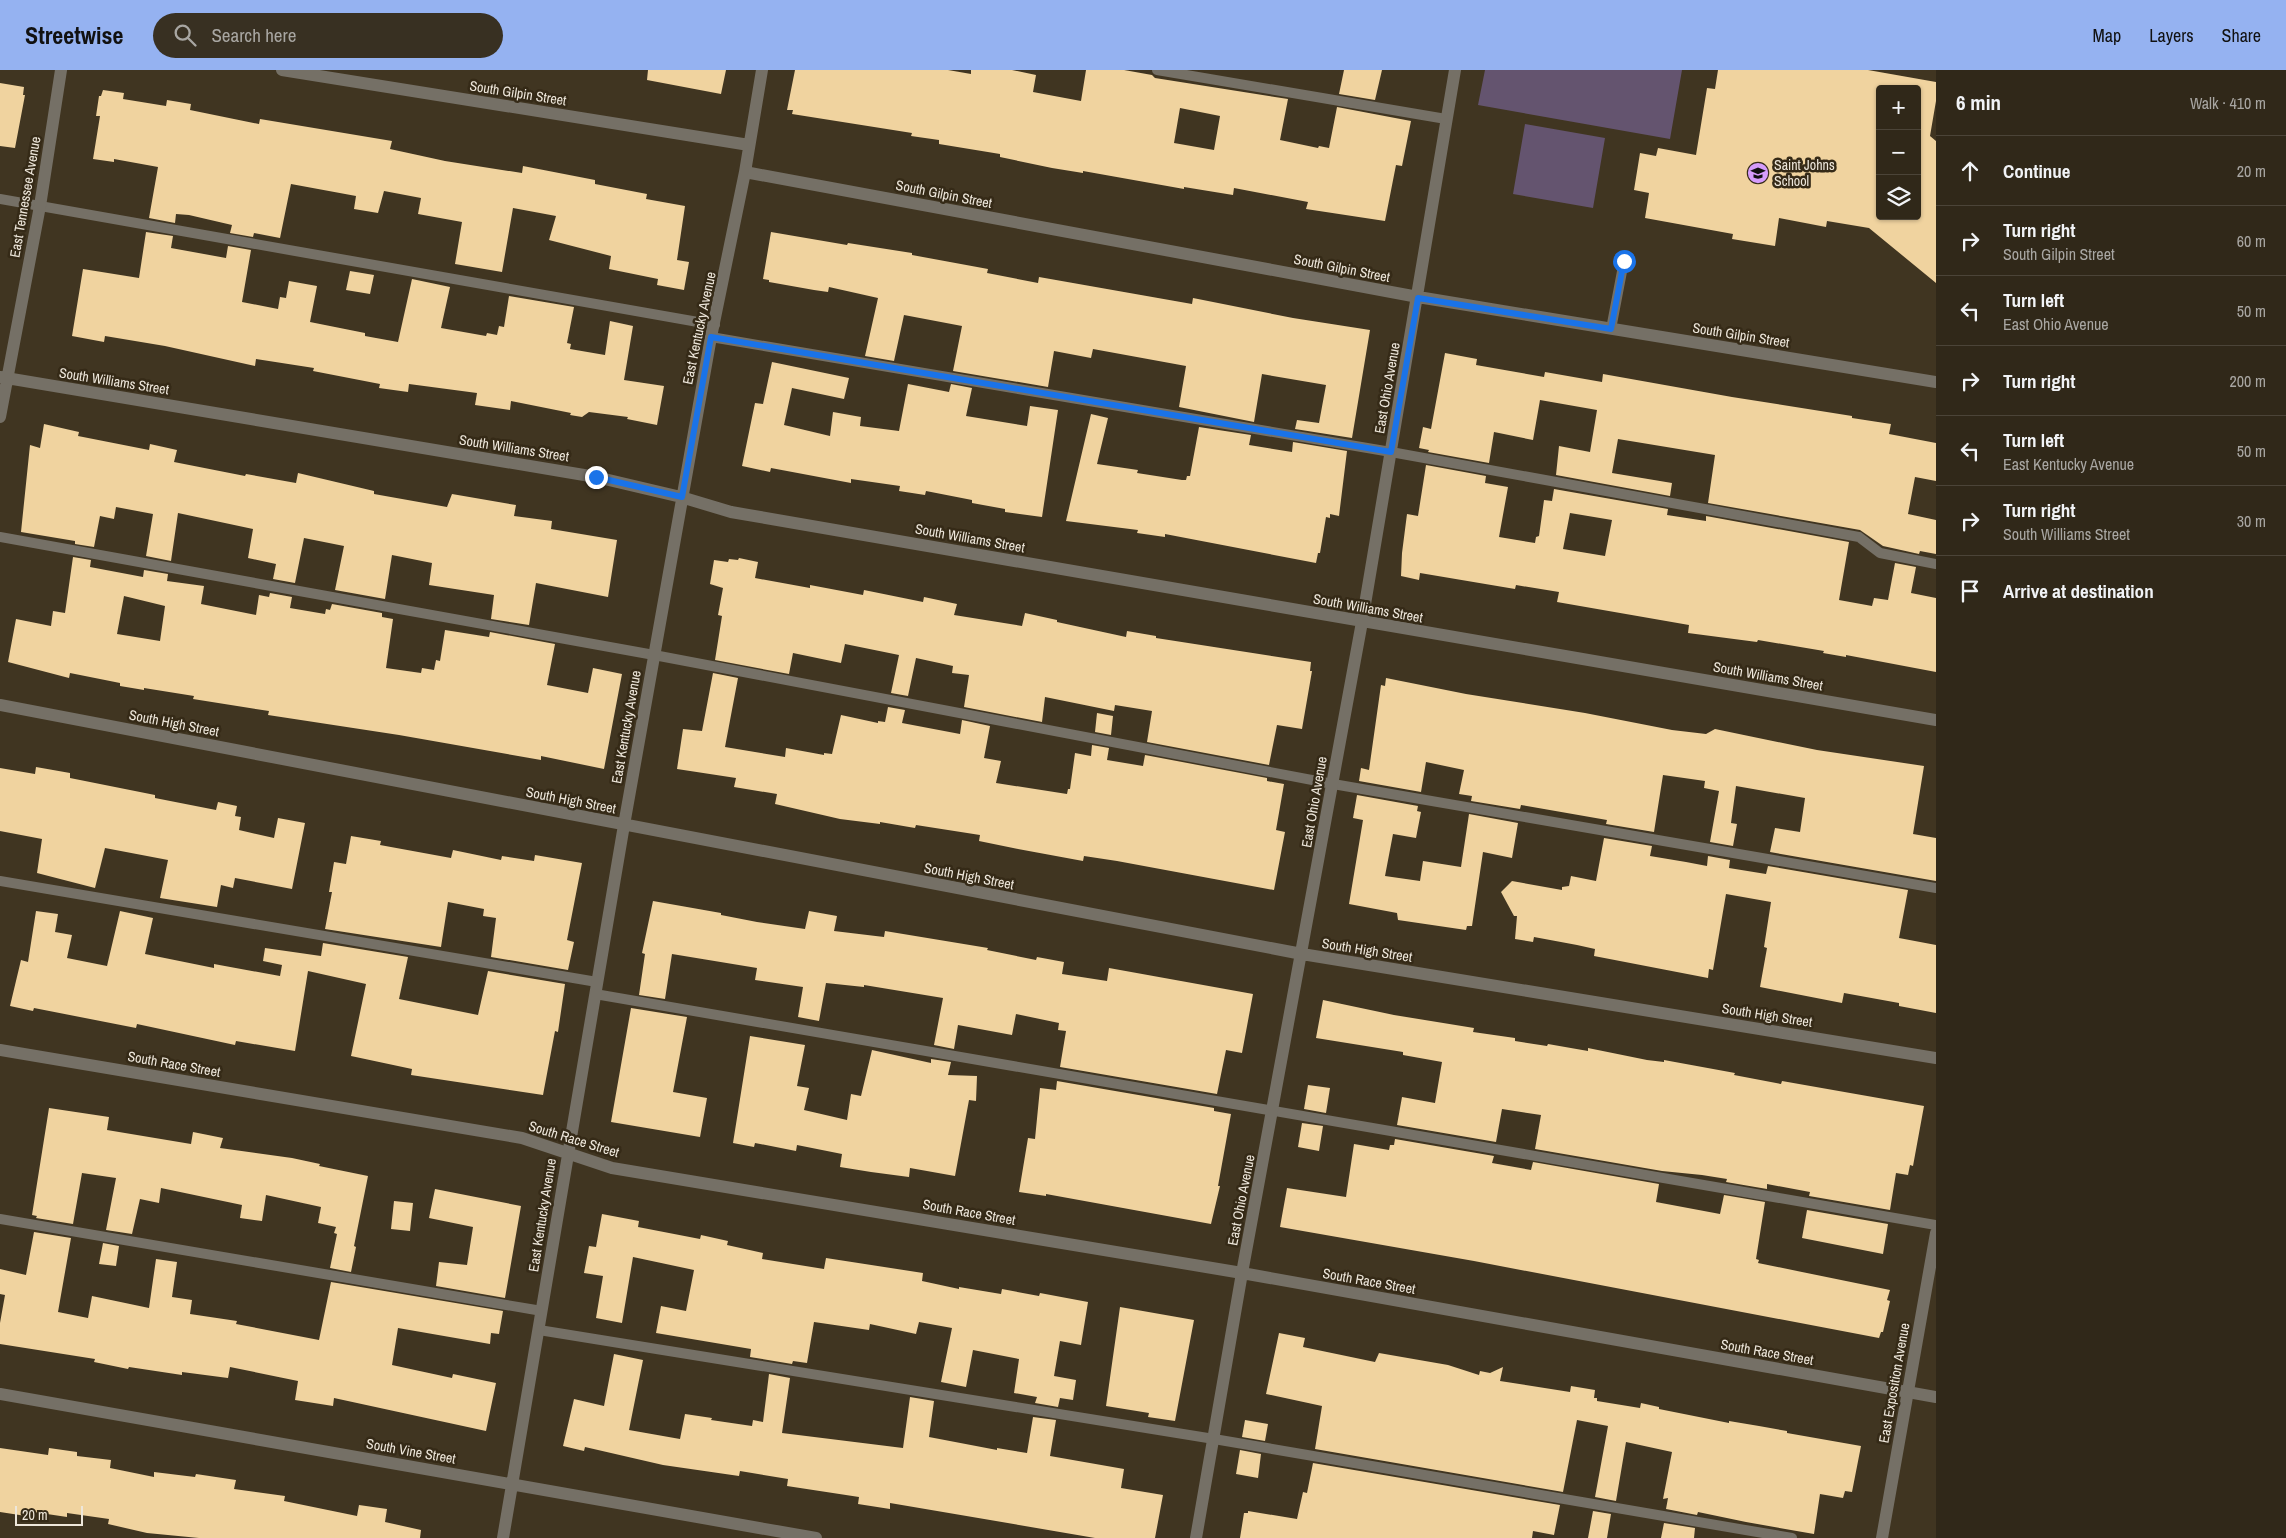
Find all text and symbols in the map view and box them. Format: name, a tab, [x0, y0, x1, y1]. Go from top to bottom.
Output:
search box	[153, 13, 503, 58]
text: Streetwise	[25, 19, 123, 51]
icon: search	[171, 21, 199, 49]
text: Search here	[211, 22, 296, 48]
text: Map	[2093, 23, 2121, 48]
text: Layers	[2149, 23, 2194, 48]
text: Share	[2222, 23, 2261, 48]
street label: South Gilpin Street	[468, 76, 568, 110]
map controls	[1876, 85, 1921, 220]
button: +	[1876, 85, 1921, 130]
text: 6 min	[1956, 88, 2001, 117]
text: Walk · 410 m	[2190, 92, 2266, 114]
button: −	[1876, 130, 1921, 175]
street label: East Tennessee Avenue	[5, 135, 45, 259]
place label: Saint Johns School	[1774, 156, 1835, 190]
icon: ahead	[1956, 157, 1984, 185]
text: Continue	[2003, 158, 2071, 184]
text: 20 m	[2237, 160, 2266, 182]
school or university icon: Saint Johns School	[1746, 161, 1770, 185]
button: layers	[1876, 175, 1921, 220]
street label: South Gilpin Street	[894, 176, 994, 212]
text: Turn right	[2003, 217, 2075, 243]
icon: right	[1956, 227, 1984, 255]
text: 60 m	[2237, 230, 2266, 252]
text: South Gilpin Street	[2003, 243, 2115, 265]
street label: South Gilpin Street	[1292, 250, 1392, 286]
route start	[1613, 250, 1636, 273]
street label: East Kentucky Avenue	[678, 270, 720, 386]
text: Turn left	[2003, 287, 2064, 313]
icon: left	[1956, 297, 1984, 325]
text: 50 m	[2237, 300, 2266, 322]
text: East Ohio Avenue	[2003, 313, 2109, 335]
street label: South Gilpin Street	[1691, 318, 1791, 352]
street label: East Ohio Avenue	[1370, 341, 1404, 435]
street label: South Williams Street	[58, 363, 170, 399]
icon: right	[1956, 367, 1984, 395]
text: Turn right	[2003, 368, 2075, 394]
text: 200 m	[2230, 370, 2266, 392]
text: Turn left	[2003, 427, 2064, 453]
street label: South Williams Street	[458, 430, 570, 466]
icon: left	[1956, 437, 1984, 465]
text: 50 m	[2237, 440, 2266, 462]
text: East Kentucky Avenue	[2003, 453, 2134, 475]
route end	[585, 466, 608, 489]
text: Turn right	[2003, 497, 2075, 523]
icon: right	[1956, 507, 1984, 535]
text: 30 m	[2237, 510, 2266, 532]
street label: South Williams Street	[914, 519, 1026, 557]
text: South Williams Street	[2003, 523, 2130, 545]
icon: arrive	[1956, 577, 1984, 605]
text: Arrive at destination	[2003, 578, 2154, 604]
street label: South Williams Street	[1312, 589, 1424, 627]
street label: South Williams Street	[1712, 657, 1824, 695]
street label: East Kentucky Avenue	[607, 669, 645, 785]
street label: South High Street	[127, 705, 221, 741]
street label: East Ohio Avenue	[1297, 755, 1331, 849]
street label: South High Street	[524, 782, 618, 818]
street label: South High Street	[922, 858, 1016, 894]
street label: South High Street	[1321, 934, 1413, 966]
street label: South High Street	[1721, 999, 1813, 1031]
street label: South Race Street	[126, 1047, 222, 1081]
street label: South Race Street	[527, 1117, 621, 1161]
street label: East Ohio Avenue	[1223, 1153, 1259, 1247]
street label: East Kentucky Avenue	[524, 1157, 560, 1273]
street label: South Race Street	[921, 1195, 1017, 1229]
street label: South Race Street	[1321, 1264, 1417, 1298]
street label: East Exposition Avenue	[1875, 1322, 1913, 1444]
street label: South Race Street	[1719, 1335, 1815, 1369]
street label: South Vine Street	[365, 1434, 457, 1468]
scale bar	[15, 1503, 82, 1526]
text: 20 m	[22, 1506, 48, 1524]

